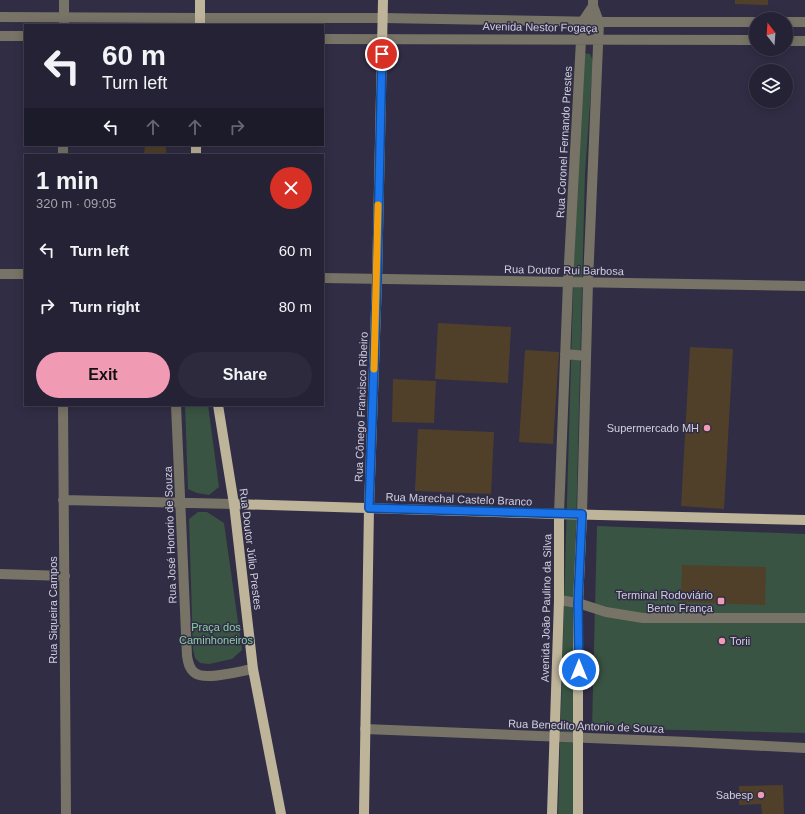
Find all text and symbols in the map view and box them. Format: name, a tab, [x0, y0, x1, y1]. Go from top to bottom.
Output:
north arrow	[749, 12, 793, 56]
map controls	[749, 12, 793, 108]
street label: Avenida Nestor Fogaça	[483, 20, 598, 34]
pin	[365, 37, 399, 71]
icon: left	[36, 40, 88, 92]
text: 60 m	[102, 40, 166, 71]
icon: arrive	[371, 43, 393, 65]
button: layers	[749, 64, 793, 108]
street label: Rua Coronel Fernando Prestes	[554, 65, 574, 218]
text: Turn left	[102, 73, 167, 93]
icon: left	[100, 116, 122, 138]
icon: ahead	[142, 116, 164, 138]
icon: ahead	[184, 116, 206, 138]
icon: right	[226, 116, 248, 138]
text: 1 min	[36, 167, 99, 194]
button: close	[270, 167, 312, 209]
text: 320 m · 09:05	[36, 196, 116, 211]
icon: left	[36, 239, 58, 261]
text: Turn left	[70, 242, 129, 259]
text: 60 m	[279, 242, 312, 259]
street label: Rua Doutor Rui Barbosa	[504, 263, 625, 277]
icon: right	[36, 295, 58, 317]
text: Turn right	[70, 298, 140, 315]
text: 80 m	[279, 298, 312, 315]
street label: Rua Cônego Francisco Ribeiro	[352, 332, 370, 482]
button: Exit	[36, 352, 170, 398]
button: Share	[178, 352, 312, 398]
place label: Supermercado MH	[607, 422, 699, 434]
marker: Supermercado MH	[702, 423, 712, 433]
street label: Rua José Honorio de Souza	[162, 465, 178, 604]
street label: Rua Doutor Júlio Prestes	[238, 488, 264, 611]
street label: Rua Marechal Castelo Branco	[385, 490, 533, 508]
street label: Avenida João Paulino da Silva	[539, 533, 553, 682]
street label: Rua Siqueira Campos	[47, 556, 59, 664]
place label: Terminal Rodoviário Bento França	[616, 589, 714, 614]
marker: Terminal Rodoviário Bento França	[716, 596, 726, 606]
park label: Praça dos Caminhoneiros	[179, 621, 253, 646]
place label: Torii	[730, 635, 750, 647]
marker: Torii	[717, 636, 727, 646]
position arrow	[558, 649, 600, 691]
street label: Rua Benedito Antonio de Souza	[508, 717, 665, 735]
place label: Sabesp	[716, 789, 753, 801]
marker: Sabesp	[756, 790, 766, 800]

